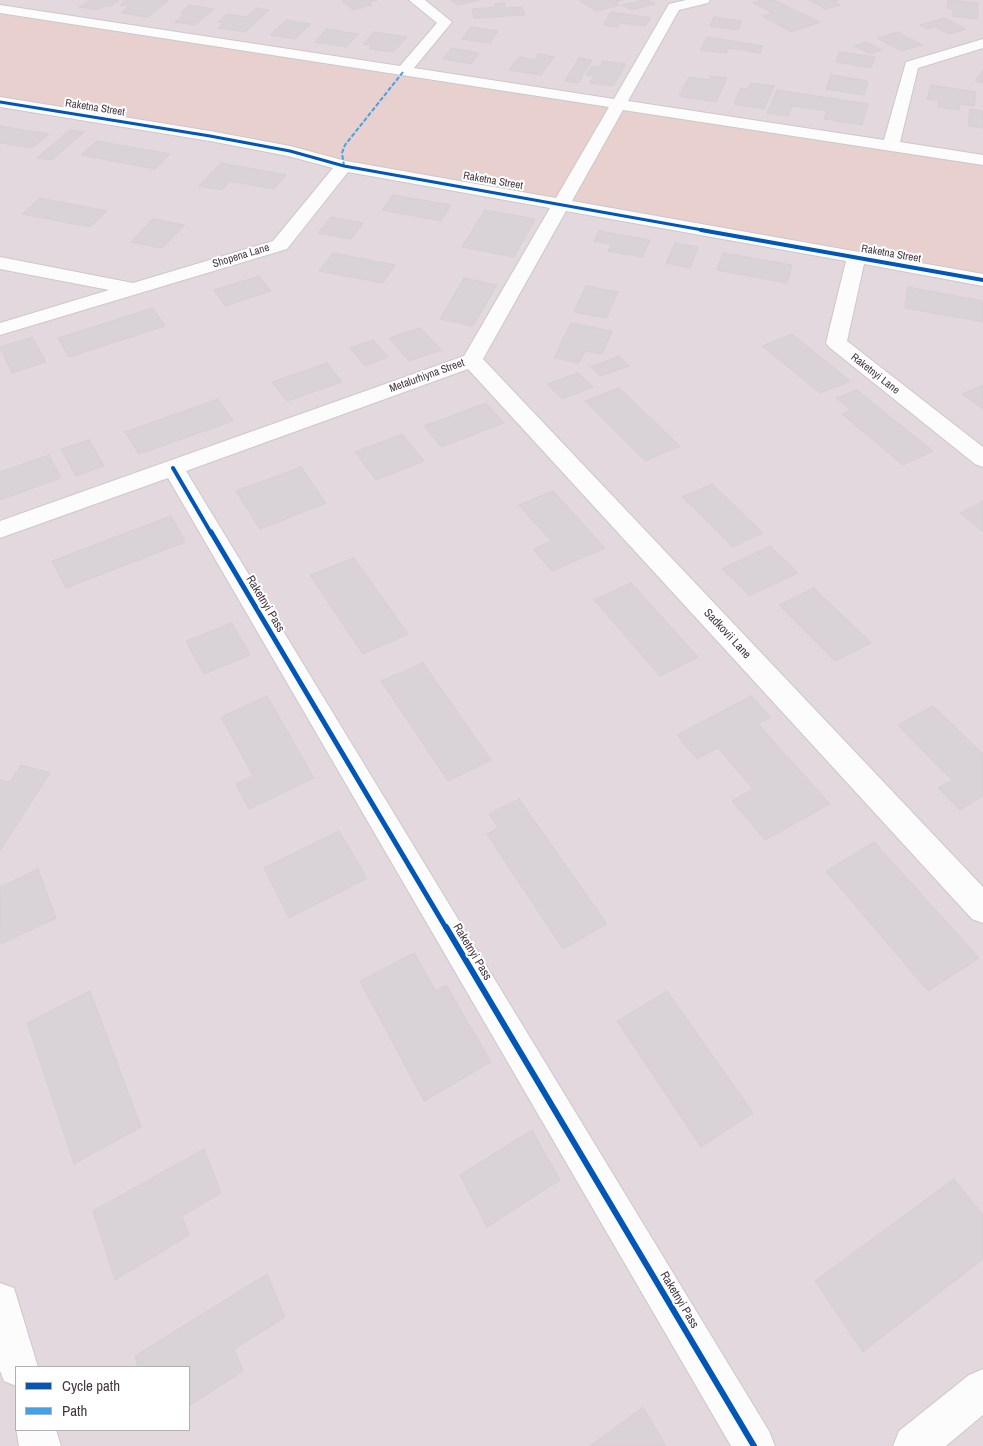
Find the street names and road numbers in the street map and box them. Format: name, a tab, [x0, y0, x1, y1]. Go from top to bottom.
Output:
street label: Raketna Street	[64, 97, 126, 119]
street label: Raketna Street	[462, 169, 524, 193]
street label: Shopena Lane	[211, 241, 271, 271]
street label: Raketna Street	[860, 242, 922, 266]
street label: Raketnyi Lane	[848, 351, 902, 397]
street label: Metalurhiyna Street	[388, 356, 466, 396]
street label: Raketnyi Pass	[242, 573, 288, 635]
street label: Sadkovii Lane	[700, 606, 754, 662]
street label: Raketnyi Pass	[449, 921, 495, 983]
street label: Raketnyi Pass	[656, 1269, 702, 1331]

